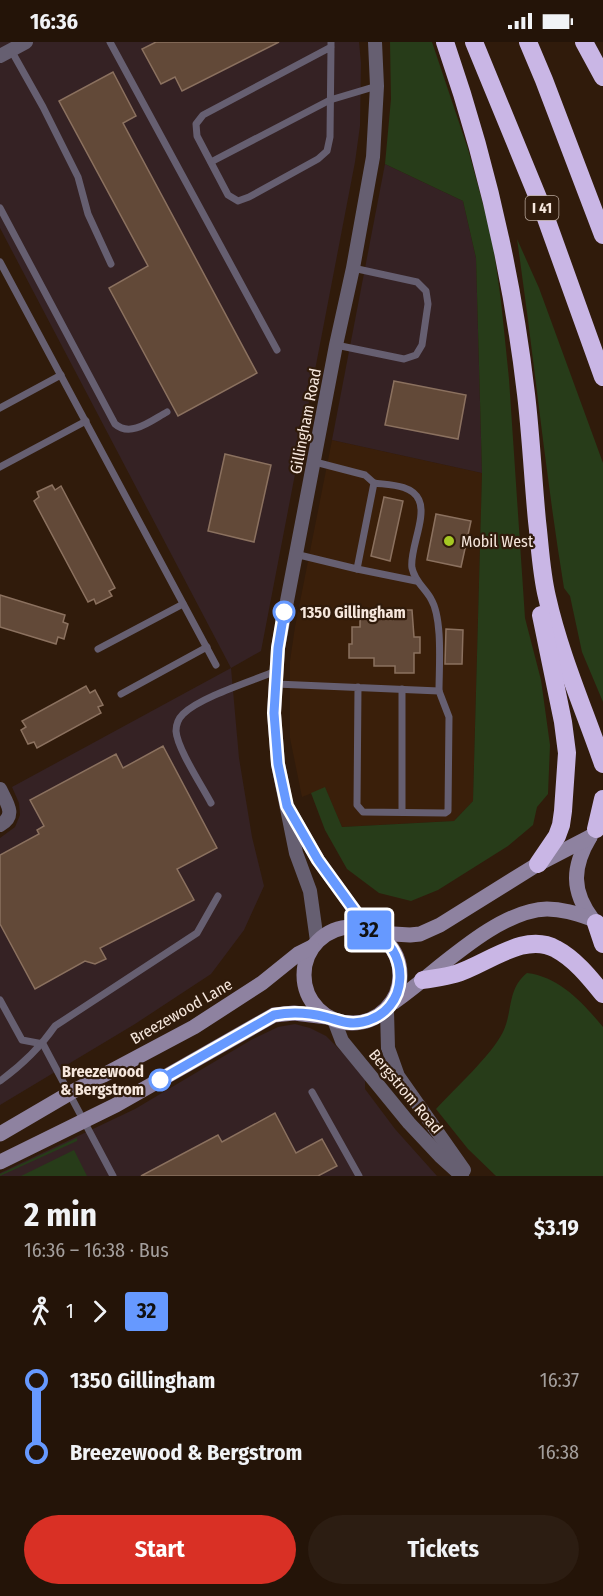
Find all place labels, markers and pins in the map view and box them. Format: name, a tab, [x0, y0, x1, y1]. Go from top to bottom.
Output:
place label: Mobil West	[461, 532, 534, 551]
marker: Mobil West	[442, 534, 456, 548]
marker: 1350 Gillingham	[273, 601, 295, 623]
place label: 1350 Gillingham	[300, 603, 406, 622]
place label: Breezewood & Bergstrom	[60, 1062, 144, 1099]
marker: Breezewood & Bergstrom	[149, 1069, 171, 1091]

